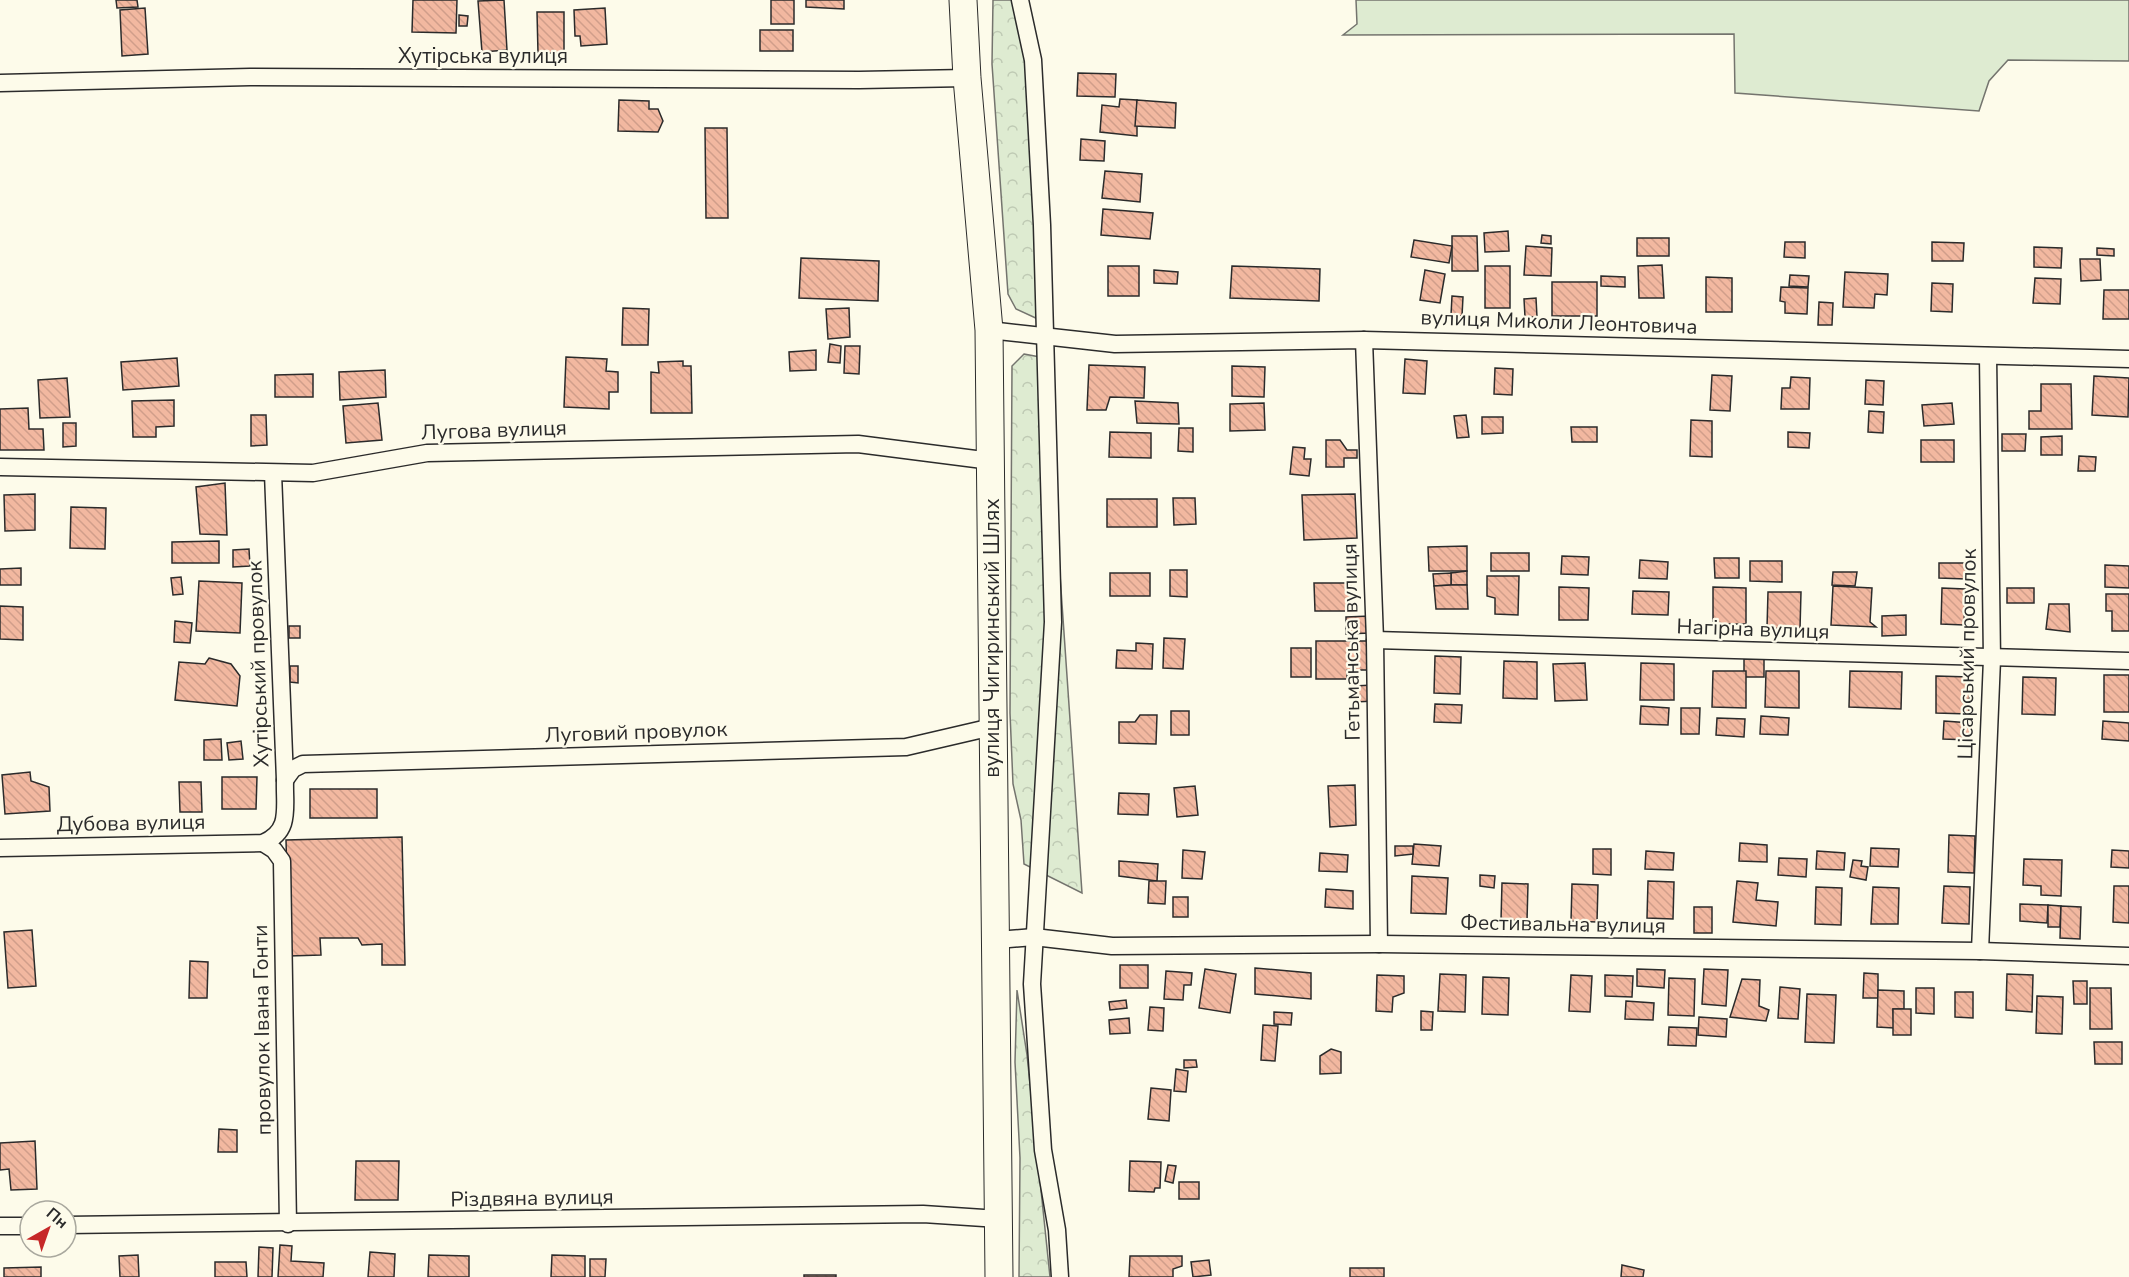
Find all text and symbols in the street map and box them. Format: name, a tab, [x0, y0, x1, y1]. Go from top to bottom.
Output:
street label: Хутірська вулиця	[398, 42, 568, 70]
street label: вулиця Миколи Леонтовича	[1420, 303, 1698, 341]
street label: Лугова вулиця	[421, 413, 567, 447]
street label: вулиця Чигиринський Шлях	[978, 498, 1006, 778]
street label: Гетьманська вулиця	[1335, 543, 1367, 741]
street label: Цісарський провулок	[1951, 547, 1983, 760]
street label: Хутірський провулок	[240, 559, 276, 768]
street label: Нагірна вулиця	[1676, 612, 1830, 646]
street label: Луговий провулок	[544, 715, 729, 749]
street label: Дубова вулиця	[56, 808, 206, 838]
street label: Фестивальна вулиця	[1460, 908, 1666, 940]
street label: провулок Івана Гонти	[246, 924, 278, 1136]
street label: Різдвяна вулиця	[450, 1183, 614, 1213]
north arrow	[18, 1199, 78, 1259]
text: Пн	[41, 1203, 73, 1234]

